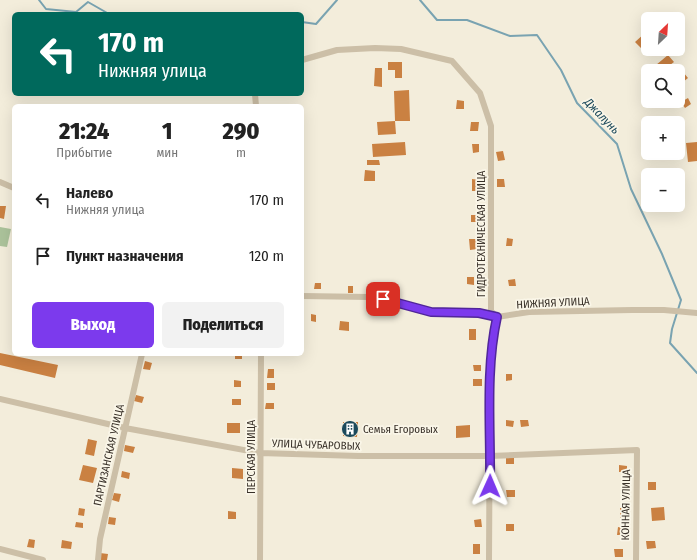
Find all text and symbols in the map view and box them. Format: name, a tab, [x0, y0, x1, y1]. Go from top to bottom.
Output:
north arrow	[641, 12, 685, 56]
map controls	[641, 12, 685, 212]
text: 170 m	[98, 26, 164, 59]
icon: left	[32, 28, 84, 80]
text: Нижняя улица	[98, 60, 207, 82]
button: search	[641, 64, 685, 108]
water label: Джалунь	[581, 94, 623, 137]
button: +	[641, 116, 685, 160]
text: 21:24	[59, 117, 109, 145]
text: 1	[162, 117, 173, 145]
text: 290	[223, 117, 260, 145]
text: Прибытие	[56, 145, 112, 160]
text: мин	[156, 145, 178, 160]
text: m	[236, 145, 246, 160]
button: −	[641, 168, 685, 212]
street label: ГИДРОТЕХНИЧЕСКАЯ УЛИЦА	[475, 170, 488, 297]
text: Налево	[66, 184, 113, 202]
icon: left	[32, 189, 54, 211]
text: 170 m	[249, 191, 284, 209]
text: Нижняя улица	[66, 202, 145, 217]
icon: arrive	[32, 245, 54, 267]
text: Пункт назначения	[66, 247, 184, 265]
text: 120 m	[249, 247, 284, 265]
pin	[366, 282, 400, 316]
icon: arrive	[372, 288, 394, 310]
street label: НИЖНЯЯ УЛИЦА	[516, 295, 590, 311]
button: Выход	[32, 302, 154, 348]
button: Поделиться	[162, 302, 284, 348]
street label: ПАРТИЗАНСКАЯ УЛИЦА	[91, 403, 127, 507]
building icon: Семья Егоровых	[340, 419, 360, 439]
street label: ПЕРСКАЯ УЛИЦА	[245, 420, 258, 494]
place label: Семья Егоровых	[363, 423, 438, 436]
street label: УЛИЦА ЧУБАРОВЫХ	[271, 437, 361, 453]
position arrow	[469, 465, 511, 507]
street label: КОННАЯ УЛИЦА	[619, 469, 633, 541]

